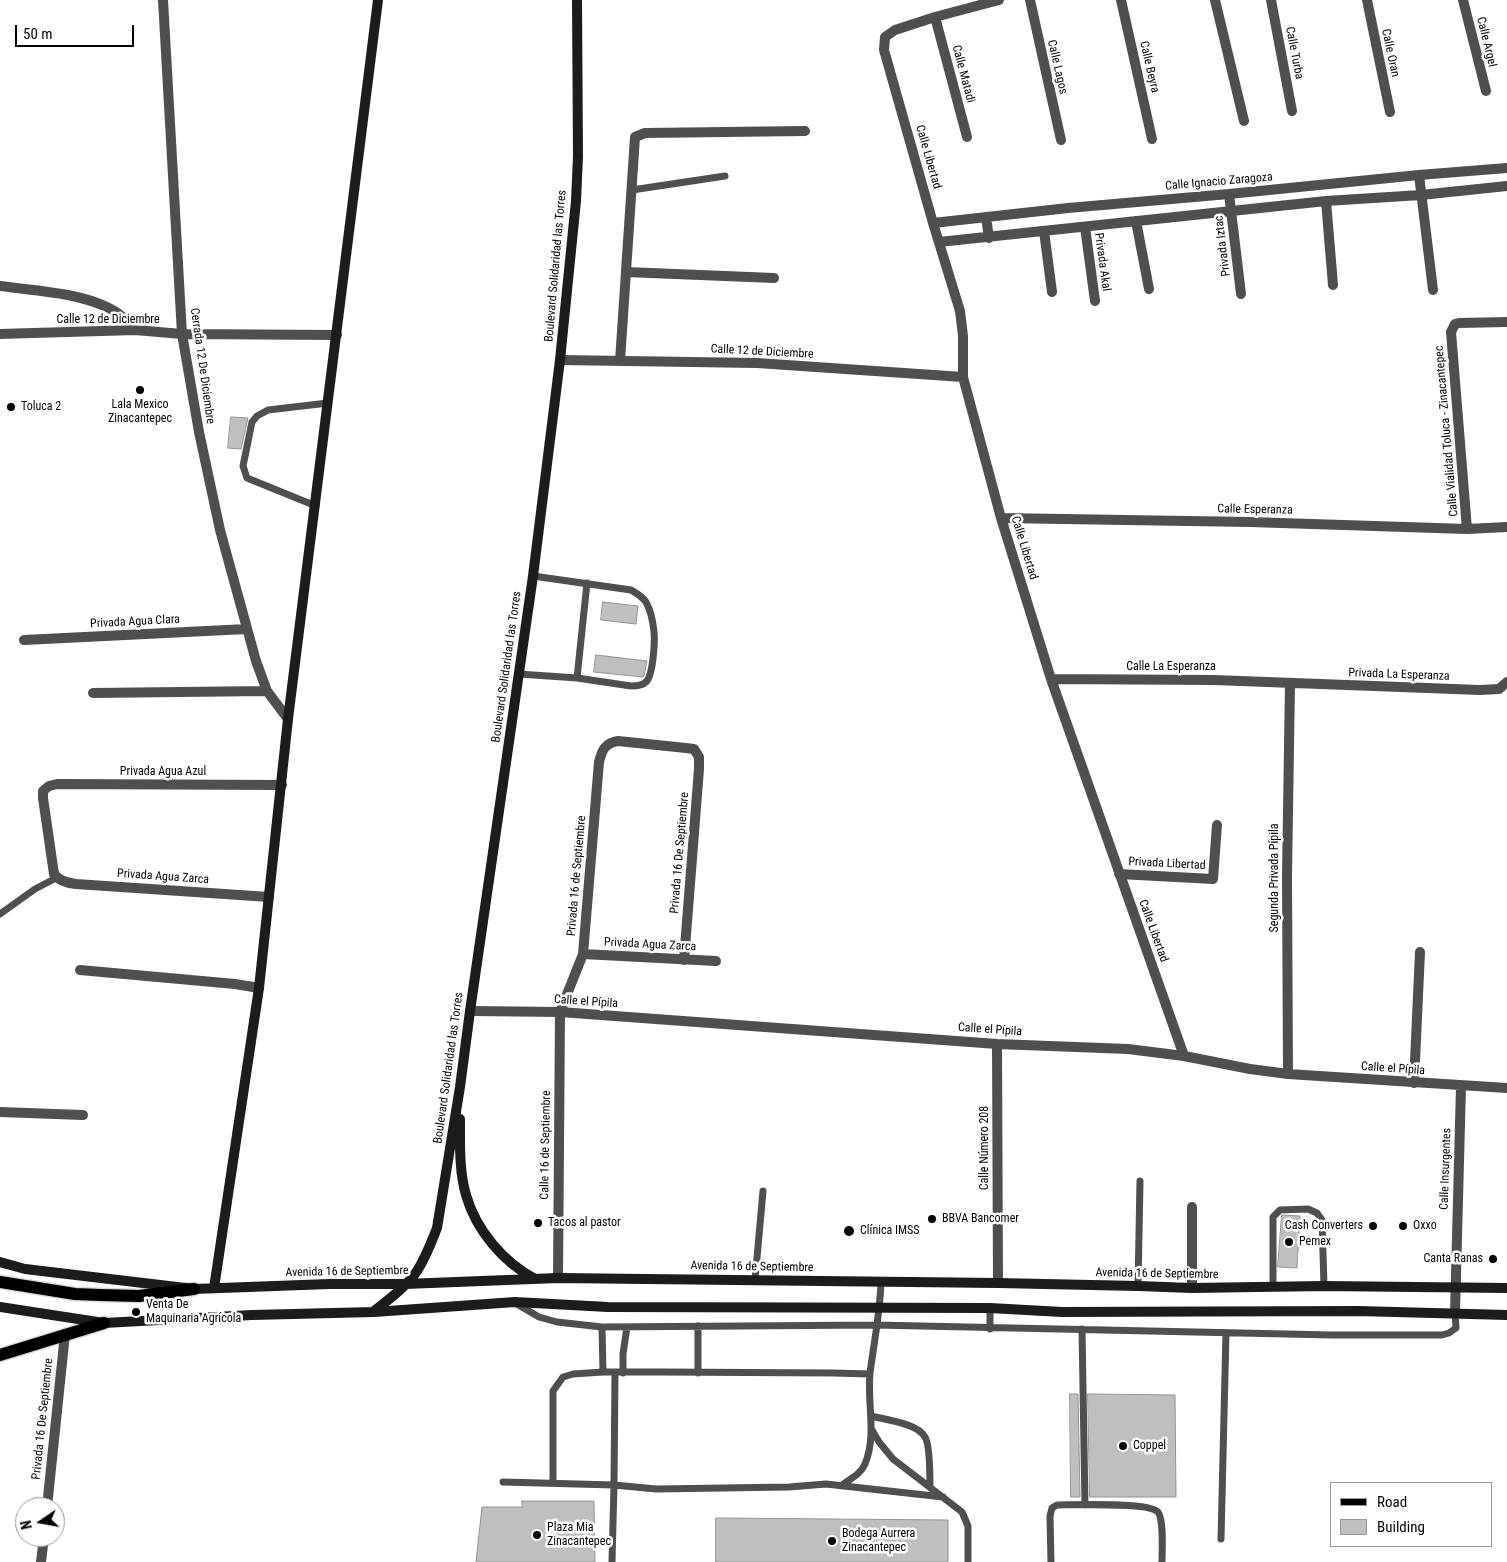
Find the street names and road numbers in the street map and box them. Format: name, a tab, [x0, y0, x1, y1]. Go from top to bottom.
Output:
street label: Calle Argel	[1473, 15, 1499, 69]
street label: Calle Turba	[1282, 25, 1306, 81]
street label: Calle Oran	[1378, 28, 1402, 78]
street label: Calle Lagos	[1044, 38, 1070, 96]
street label: Calle Beyra	[1136, 40, 1162, 94]
street label: Calle Matadi	[948, 44, 978, 104]
street label: Calle Libertad	[912, 123, 944, 191]
street label: Calle Ignacio Zaragoza	[1165, 170, 1273, 194]
street label: Boulevard Solidaridad las Torres	[542, 189, 570, 343]
street label: Privada Iztac	[1212, 215, 1234, 277]
street label: Privada Akal	[1091, 232, 1113, 292]
street label: Cerrada 12 De Diciembre	[187, 307, 217, 425]
street label: Calle 12 de Diciembre	[56, 313, 160, 327]
street label: Calle 12 de Diciembre	[710, 342, 814, 362]
street label: Calle Vialidad Toluca - Zinacantepec	[1432, 345, 1462, 517]
street label: Calle Esperanza	[1217, 502, 1293, 518]
street label: Calle Libertad	[1008, 515, 1040, 581]
street label: Boulevard Solidaridad las Torres	[489, 590, 525, 744]
street label: Privada Agua Clara	[90, 612, 180, 632]
street label: Calle La Esperanza	[1126, 660, 1216, 674]
street label: Privada La Esperanza	[1348, 666, 1450, 684]
street label: Privada Agua Azul	[120, 765, 206, 779]
street label: Privada 16 De Septiembre	[668, 792, 692, 914]
street label: Privada 16 de Septiembre	[565, 815, 589, 937]
street label: Segunda Privada Pípila	[1268, 824, 1282, 932]
street label: Privada Libertad	[1128, 855, 1206, 873]
street label: Privada Agua Zarca	[116, 867, 210, 887]
street label: Calle Libertad	[1135, 898, 1171, 964]
street label: Privada Agua Zarca	[604, 935, 696, 955]
street label: Boulevard Solidaridad las Torres	[431, 991, 467, 1145]
street label: Calle el Pípila	[553, 993, 619, 1011]
street label: Calle el Pípila	[957, 1021, 1023, 1039]
street label: Calle el Pípila	[1360, 1060, 1426, 1078]
street label: Calle 16 de Septiembre	[538, 1090, 554, 1200]
street label: Calle Número 208	[978, 1106, 992, 1190]
street label: Calle Insurgentes	[1437, 1128, 1455, 1210]
street label: Avenida 16 de Septiembre	[690, 1259, 814, 1275]
street label: Avenida 16 de Septiembre	[285, 1264, 409, 1280]
street label: Avenida 16 de Septiembre	[1095, 1266, 1219, 1282]
street label: Privada 16 De Septiembre	[29, 1358, 57, 1480]

